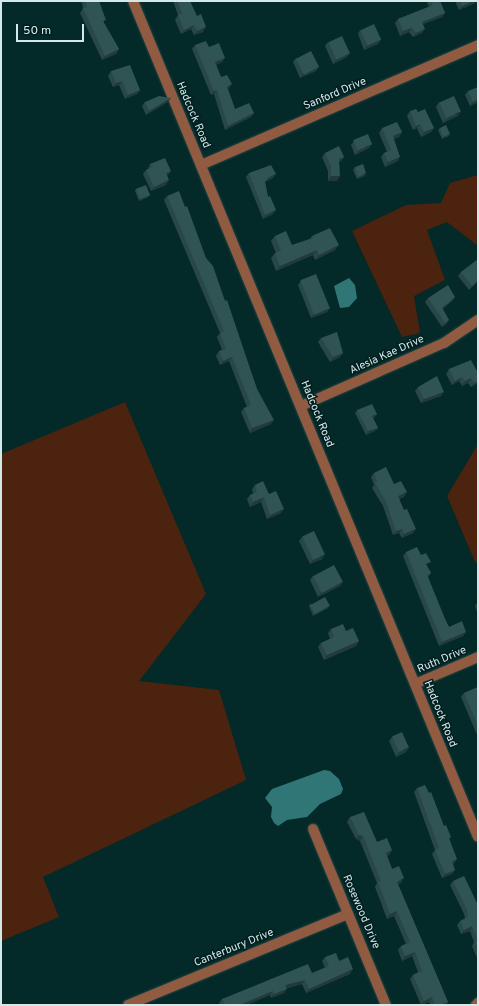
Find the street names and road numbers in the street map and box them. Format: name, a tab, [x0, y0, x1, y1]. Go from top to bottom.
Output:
street label: Sanford Drive	[302, 75, 368, 113]
street label: Hadcock Road	[173, 80, 213, 150]
street label: Alesia Kae Drive	[348, 333, 426, 377]
street label: Hadcock Road	[298, 379, 336, 449]
street label: Ruth Drive	[415, 644, 469, 676]
street label: Hadcock Road	[421, 679, 459, 749]
street label: Rosewood Drive	[339, 873, 383, 951]
street label: Canterbury Drive	[192, 926, 276, 970]

